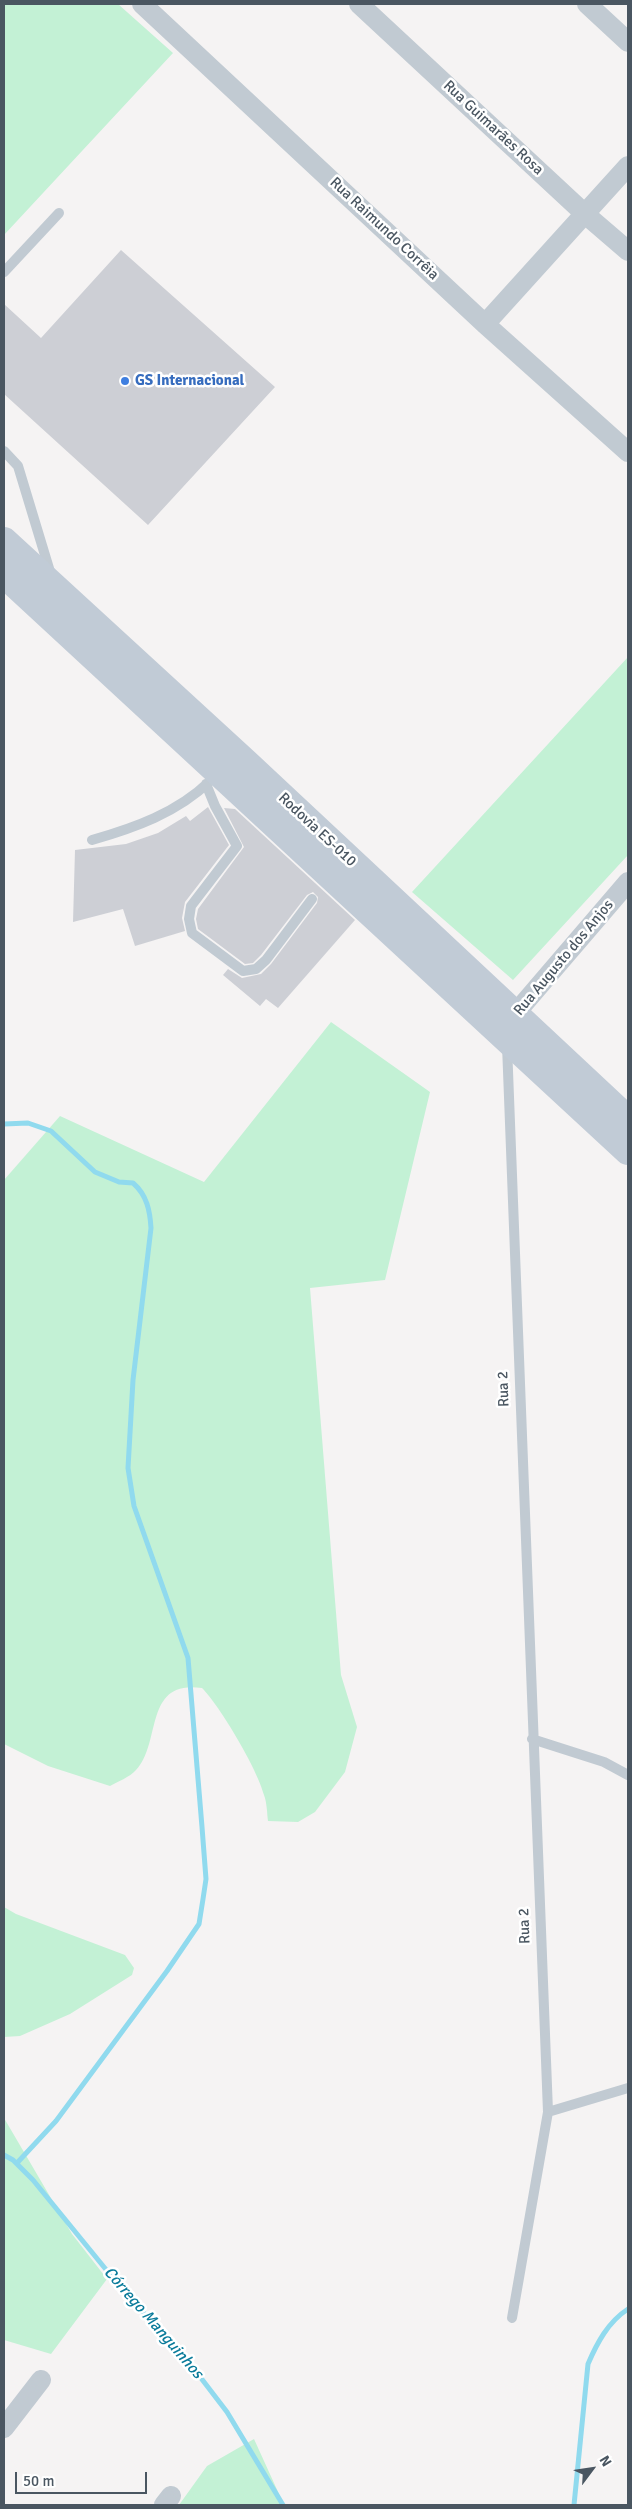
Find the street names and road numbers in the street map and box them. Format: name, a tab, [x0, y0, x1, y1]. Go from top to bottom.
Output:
street label: Rua Guimarães Rosa	[439, 77, 547, 179]
street label: Rua Raimundo Corrêia	[326, 174, 442, 284]
street label: Rodovia ES-010	[274, 789, 360, 871]
street label: Rua Augusto dos Anjos	[510, 897, 618, 1019]
street label: Rua 2	[494, 1371, 514, 1407]
street label: Rua 2	[515, 1908, 535, 1944]

